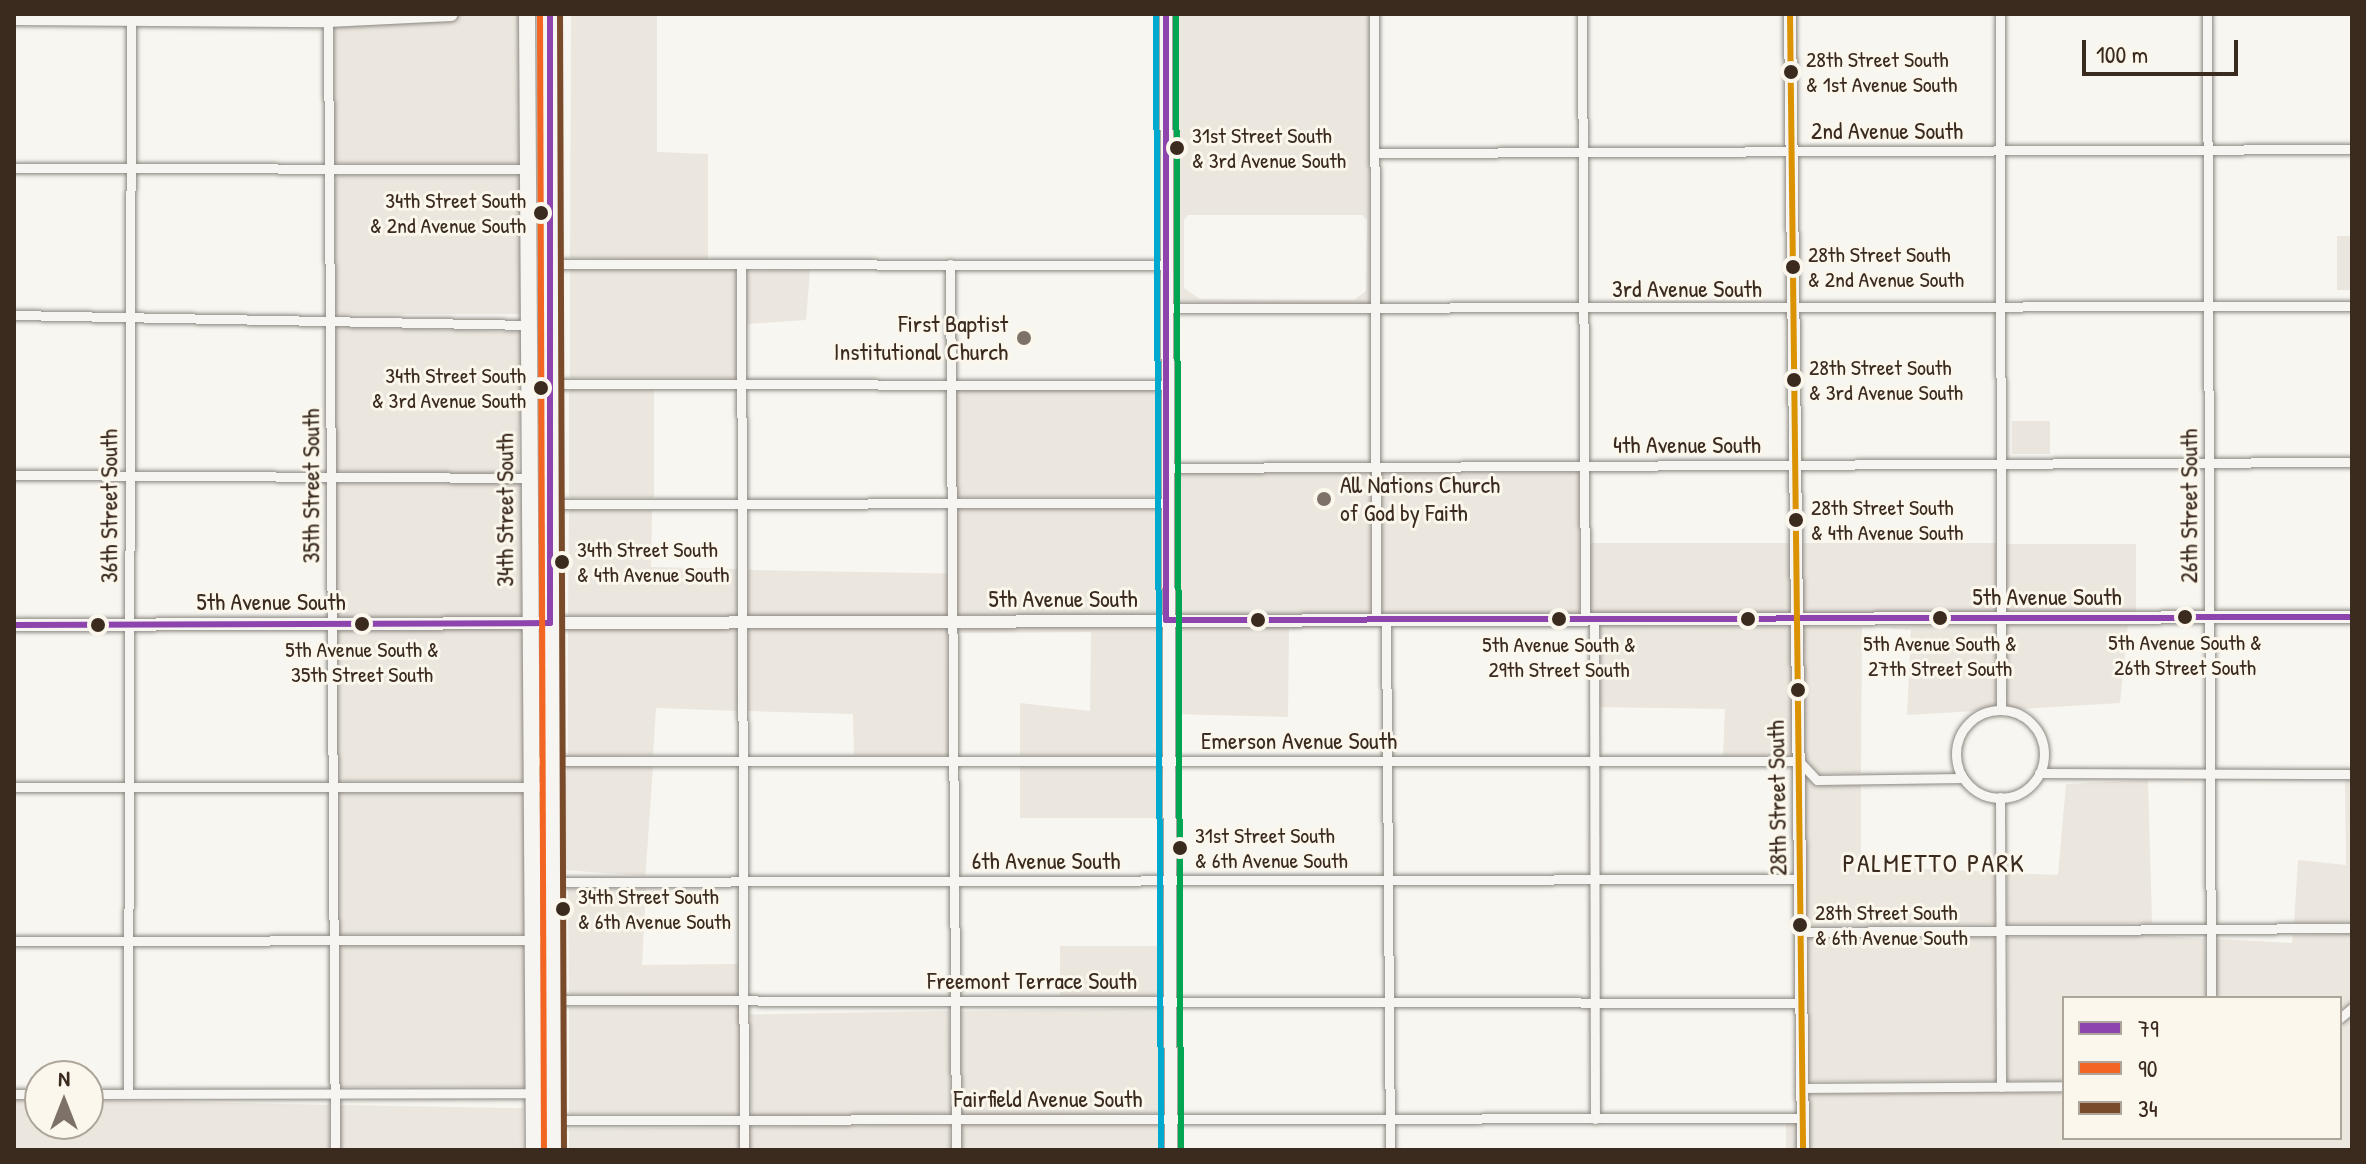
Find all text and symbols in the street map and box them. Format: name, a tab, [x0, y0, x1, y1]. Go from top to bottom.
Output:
scale bar	[2086, 24, 2242, 74]
text: 100 m	[2096, 38, 2148, 70]
place label: 28th Street South & 1st Avenue South	[1806, 46, 1957, 98]
marker: 28th Street South & 1st Avenue South	[1783, 64, 1799, 80]
street label: 2nd Avenue South	[1811, 117, 1963, 145]
place label: 31st Street South & 3rd Avenue South	[1192, 122, 1346, 174]
marker: 31st Street South & 3rd Avenue South	[1169, 140, 1185, 156]
place label: 34th Street South & 2nd Avenue South	[370, 187, 526, 238]
marker: 34th Street South & 2nd Avenue South	[533, 205, 549, 221]
place label: 28th Street South & 2nd Avenue South	[1808, 241, 1964, 292]
marker: 28th Street South & 2nd Avenue South	[1785, 259, 1801, 275]
street label: 3rd Avenue South	[1612, 275, 1762, 303]
place label: First Baptist Institutional Church	[834, 310, 1008, 366]
marker: First Baptist Institutional Church	[1015, 329, 1033, 347]
place label: 28th Street South & 3rd Avenue South	[1809, 354, 1963, 406]
place label: 34th Street South & 3rd Avenue South	[372, 362, 526, 414]
marker: 28th Street South & 3rd Avenue South	[1786, 372, 1802, 388]
marker: 34th Street South & 3rd Avenue South	[533, 380, 549, 396]
street label: 35th Street South	[297, 409, 325, 563]
street label: 36th Street South	[95, 429, 123, 583]
street label: 26th Street South	[2175, 429, 2203, 583]
street label: 4th Avenue South	[1613, 431, 1761, 459]
street label: 34th Street South	[491, 433, 519, 587]
place label: All Nations Church of God by Faith	[1340, 471, 1500, 527]
marker: All Nations Church of God by Faith	[1315, 490, 1333, 508]
place label: 28th Street South & 4th Avenue South	[1811, 494, 1963, 546]
marker: 28th Street South & 4th Avenue South	[1788, 512, 1804, 528]
place label: 34th Street South & 4th Avenue South	[577, 536, 729, 588]
marker: 34th Street South & 4th Avenue South	[554, 554, 570, 570]
street label: 5th Avenue South	[1972, 583, 2122, 611]
street label: 5th Avenue South	[988, 585, 1138, 613]
street label: 5th Avenue South	[196, 588, 346, 616]
marker: 5th Avenue South & 26th Street South	[2177, 609, 2193, 625]
marker: 5th Avenue South & 27th Street South	[1932, 610, 1948, 626]
marker: 5th Avenue South & 29th Street South	[1551, 611, 1567, 627]
unlabelled marker	[1740, 611, 1756, 627]
unlabelled marker	[1250, 612, 1266, 628]
marker: 5th Avenue South & 35th Street South	[354, 616, 370, 632]
unlabelled marker	[90, 617, 106, 633]
place label: 5th Avenue South & 26th Street South	[2108, 629, 2262, 680]
place label: 5th Avenue South & 27th Street South	[1863, 630, 2017, 682]
place label: 5th Avenue South & 29th Street South	[1482, 631, 1636, 682]
place label: 5th Avenue South & 35th Street South	[285, 636, 439, 688]
unlabelled marker	[1790, 682, 1806, 698]
street label: 28th Street South	[1761, 720, 1793, 876]
street label: Emerson Avenue South	[1201, 727, 1397, 755]
place label: 31st Street South & 6th Avenue South	[1195, 822, 1348, 874]
marker: 31st Street South & 6th Avenue South	[1172, 840, 1188, 856]
street label: 6th Avenue South	[972, 847, 1120, 875]
district label: PALMETTO PARK	[1842, 847, 2026, 879]
place label: 34th Street South & 6th Avenue South	[578, 883, 731, 934]
place label: 28th Street South & 6th Avenue South	[1815, 899, 1968, 950]
marker: 34th Street South & 6th Avenue South	[555, 901, 571, 917]
marker: 28th Street South & 6th Avenue South	[1792, 917, 1808, 933]
street label: Freemont Terrace South	[927, 967, 1137, 995]
legend	[2062, 996, 2342, 1140]
text: 79	[2138, 1012, 2159, 1044]
text: 90	[2138, 1052, 2158, 1084]
north arrow	[24, 1060, 104, 1140]
text: N	[58, 1063, 70, 1093]
street label: Fairfield Avenue South	[954, 1085, 1142, 1113]
text: 34	[2138, 1092, 2158, 1124]

